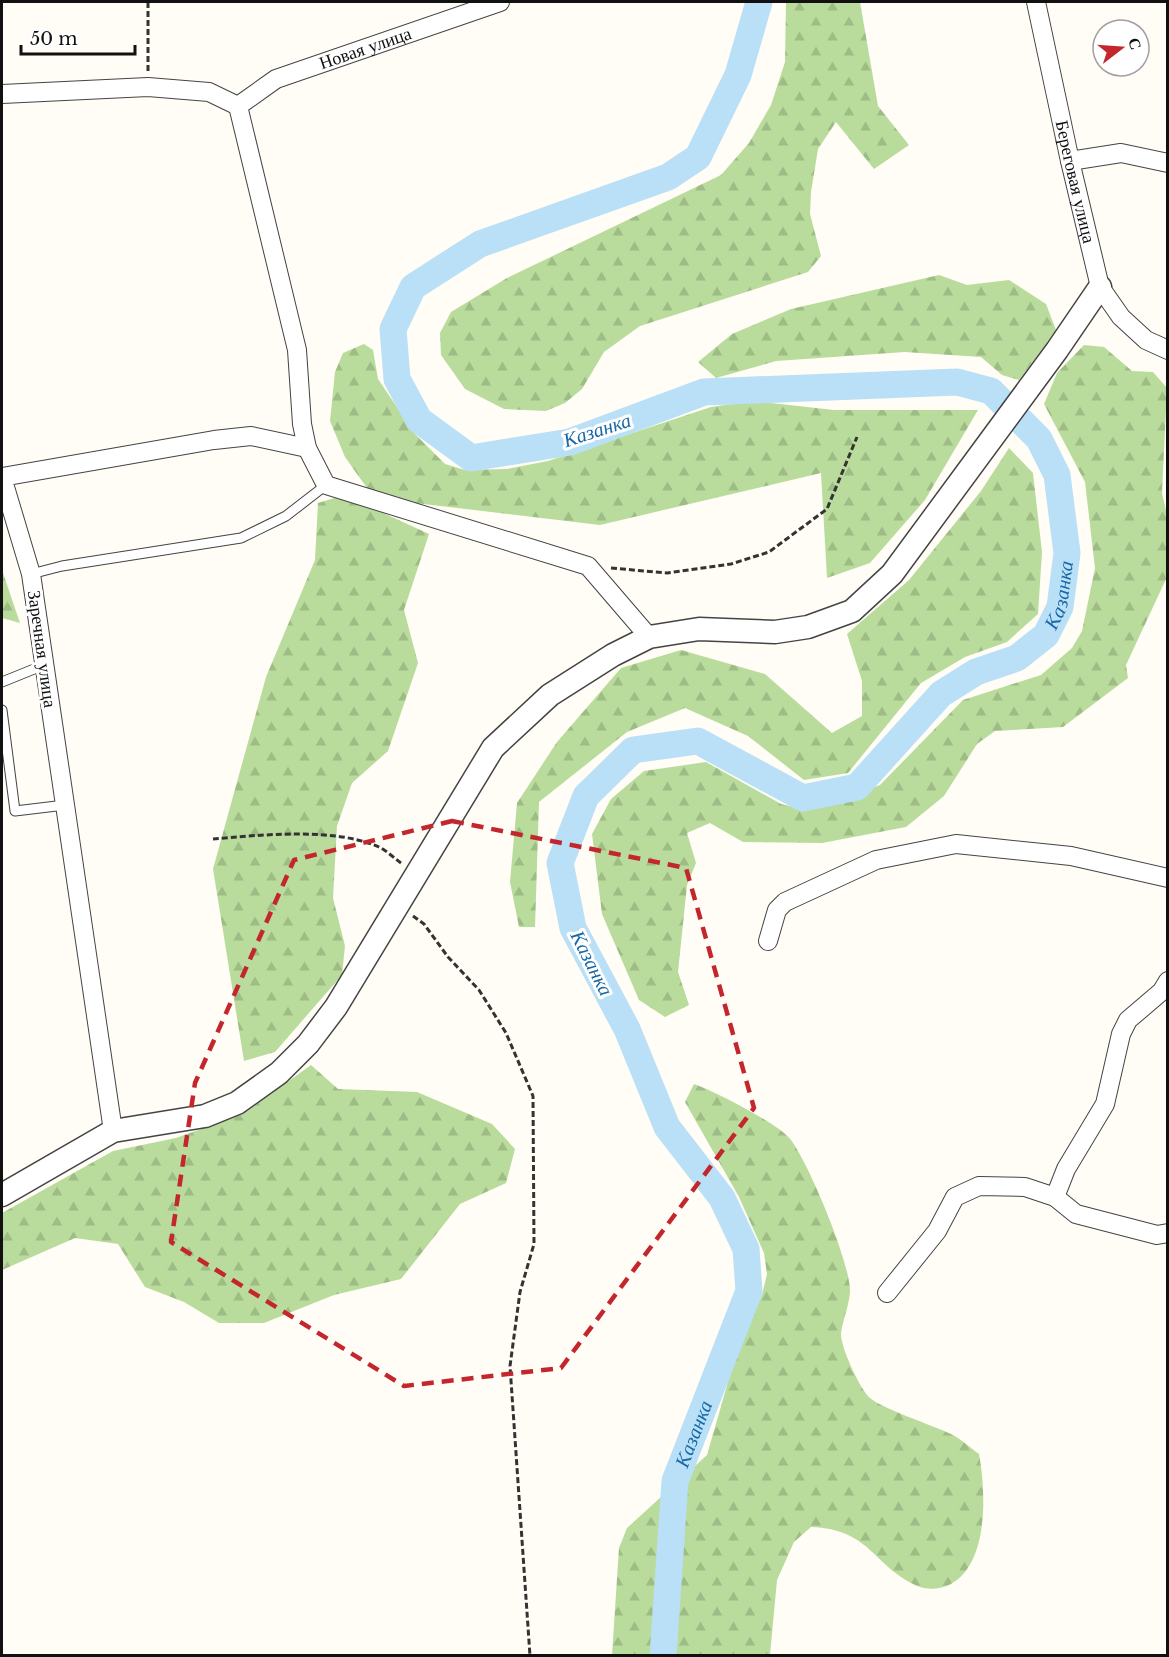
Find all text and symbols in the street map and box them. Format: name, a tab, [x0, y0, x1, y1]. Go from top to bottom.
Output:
scale bar	[21, 18, 135, 56]
north arrow	[1091, 18, 1151, 78]
street label: Новая улица	[316, 22, 414, 74]
text: 50 m	[30, 28, 78, 50]
text: С	[1124, 35, 1147, 52]
street label: Береговая улица	[1051, 118, 1100, 245]
water label: Казанка	[559, 408, 634, 453]
water label: Казанка	[1038, 559, 1078, 634]
street label: Заречная улица	[23, 589, 61, 709]
water label: Казанка	[565, 926, 619, 1000]
water label: Казанка	[669, 1397, 717, 1472]

